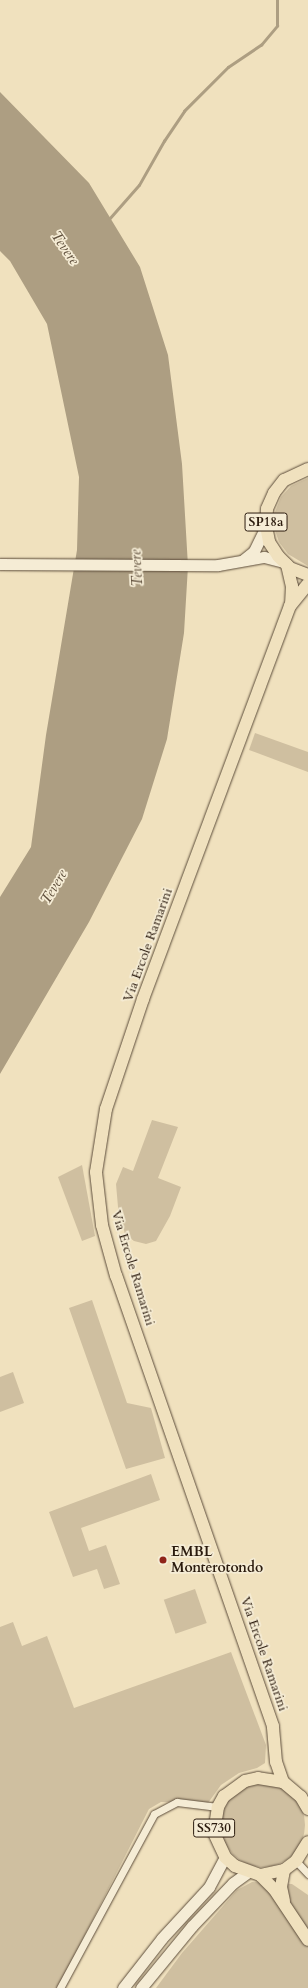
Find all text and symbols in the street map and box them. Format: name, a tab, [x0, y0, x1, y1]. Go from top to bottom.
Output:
water label: Tevere	[47, 228, 83, 268]
road number: SP18a	[244, 511, 288, 533]
water label: Tevere	[127, 549, 147, 587]
water label: Tevere	[37, 866, 71, 908]
street label: Via Ercole Ramarini	[120, 886, 176, 1004]
street label: Via Ercole Ramarini	[107, 1208, 159, 1328]
place label: EMBL Monterotondo	[171, 1544, 263, 1576]
marker: EMBL Monterotondo	[158, 1555, 168, 1565]
street label: Via Ercole Ramarini	[237, 1595, 291, 1713]
road number: SS730	[193, 1817, 235, 1839]

